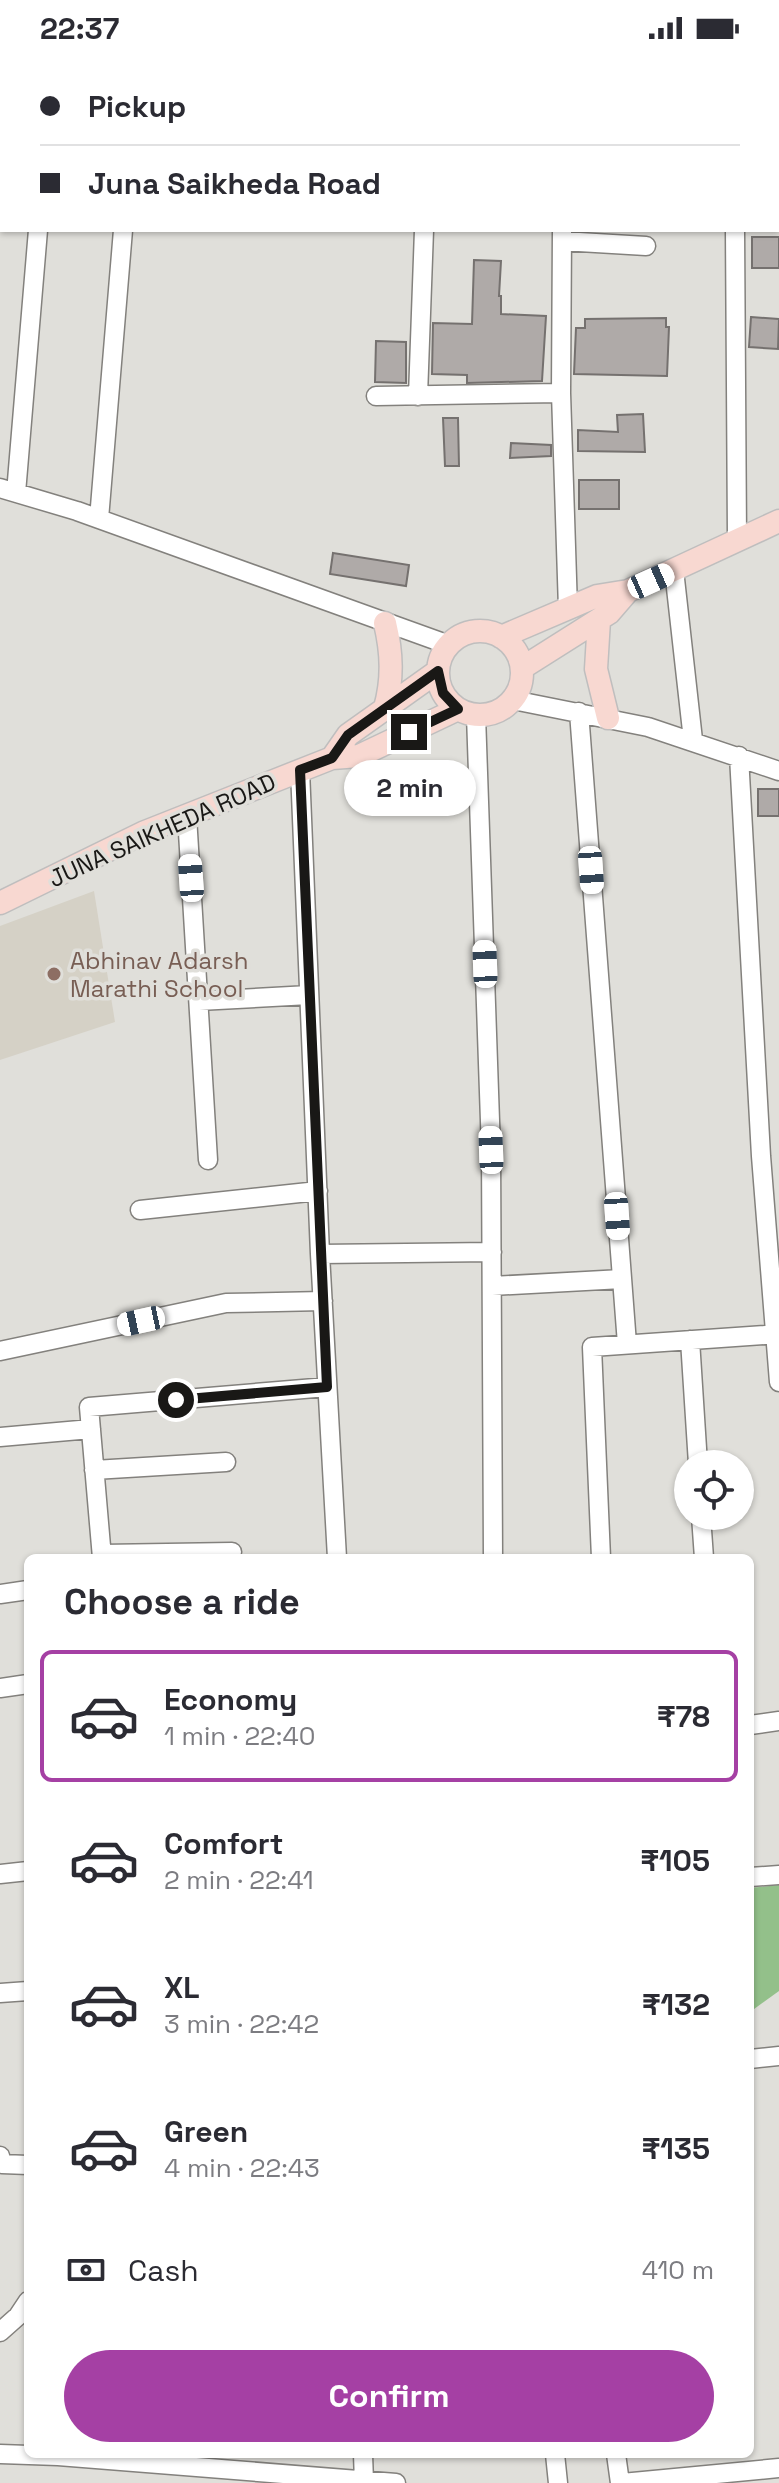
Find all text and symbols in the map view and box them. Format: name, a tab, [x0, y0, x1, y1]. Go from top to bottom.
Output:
text: 22:37	[40, 9, 119, 48]
text: Pickup	[88, 87, 186, 126]
text: Juna Saikheda Road	[88, 164, 381, 203]
car	[624, 560, 678, 602]
route end	[391, 714, 427, 750]
callout: 2 min	[343, 760, 475, 816]
street label: JUNA SAIKHEDA ROAD	[44, 766, 280, 894]
text: 2 min	[376, 771, 444, 805]
car	[577, 845, 605, 895]
car	[177, 853, 205, 903]
car	[472, 940, 498, 988]
place label: Abhinav Adarsh Marathi School	[70, 945, 248, 1004]
marker: Abhinav Adarsh Marathi School	[45, 965, 63, 983]
car	[478, 1126, 504, 1174]
car	[603, 1191, 631, 1241]
car	[115, 1304, 167, 1338]
route start	[158, 1382, 194, 1418]
map controls	[674, 1450, 754, 1530]
button: locate	[674, 1450, 754, 1530]
text: Choose a ride	[64, 1579, 300, 1625]
icon: car	[68, 1680, 140, 1752]
text: Economy	[164, 1680, 297, 1719]
text: ₹78	[657, 1697, 710, 1736]
text: 1 min · 22:40	[164, 1719, 315, 1753]
icon: car	[68, 1824, 140, 1896]
text: Comfort	[164, 1824, 283, 1863]
text: ₹105	[640, 1841, 710, 1880]
text: 2 min · 22:41	[164, 1863, 314, 1897]
icon: car	[68, 1968, 140, 2040]
text: XL	[164, 1968, 200, 2007]
text: ₹132	[642, 1985, 710, 2024]
text: 3 min · 22:42	[164, 2007, 319, 2041]
icon: car	[68, 2112, 140, 2184]
text: Green	[164, 2112, 248, 2151]
text: ₹135	[642, 2129, 710, 2168]
text: 4 min · 22:43	[164, 2151, 320, 2185]
icon: cash	[64, 2248, 108, 2292]
text: Cash	[128, 2251, 199, 2290]
text: 410 m	[642, 2253, 714, 2287]
button: Confirm	[64, 2350, 714, 2442]

